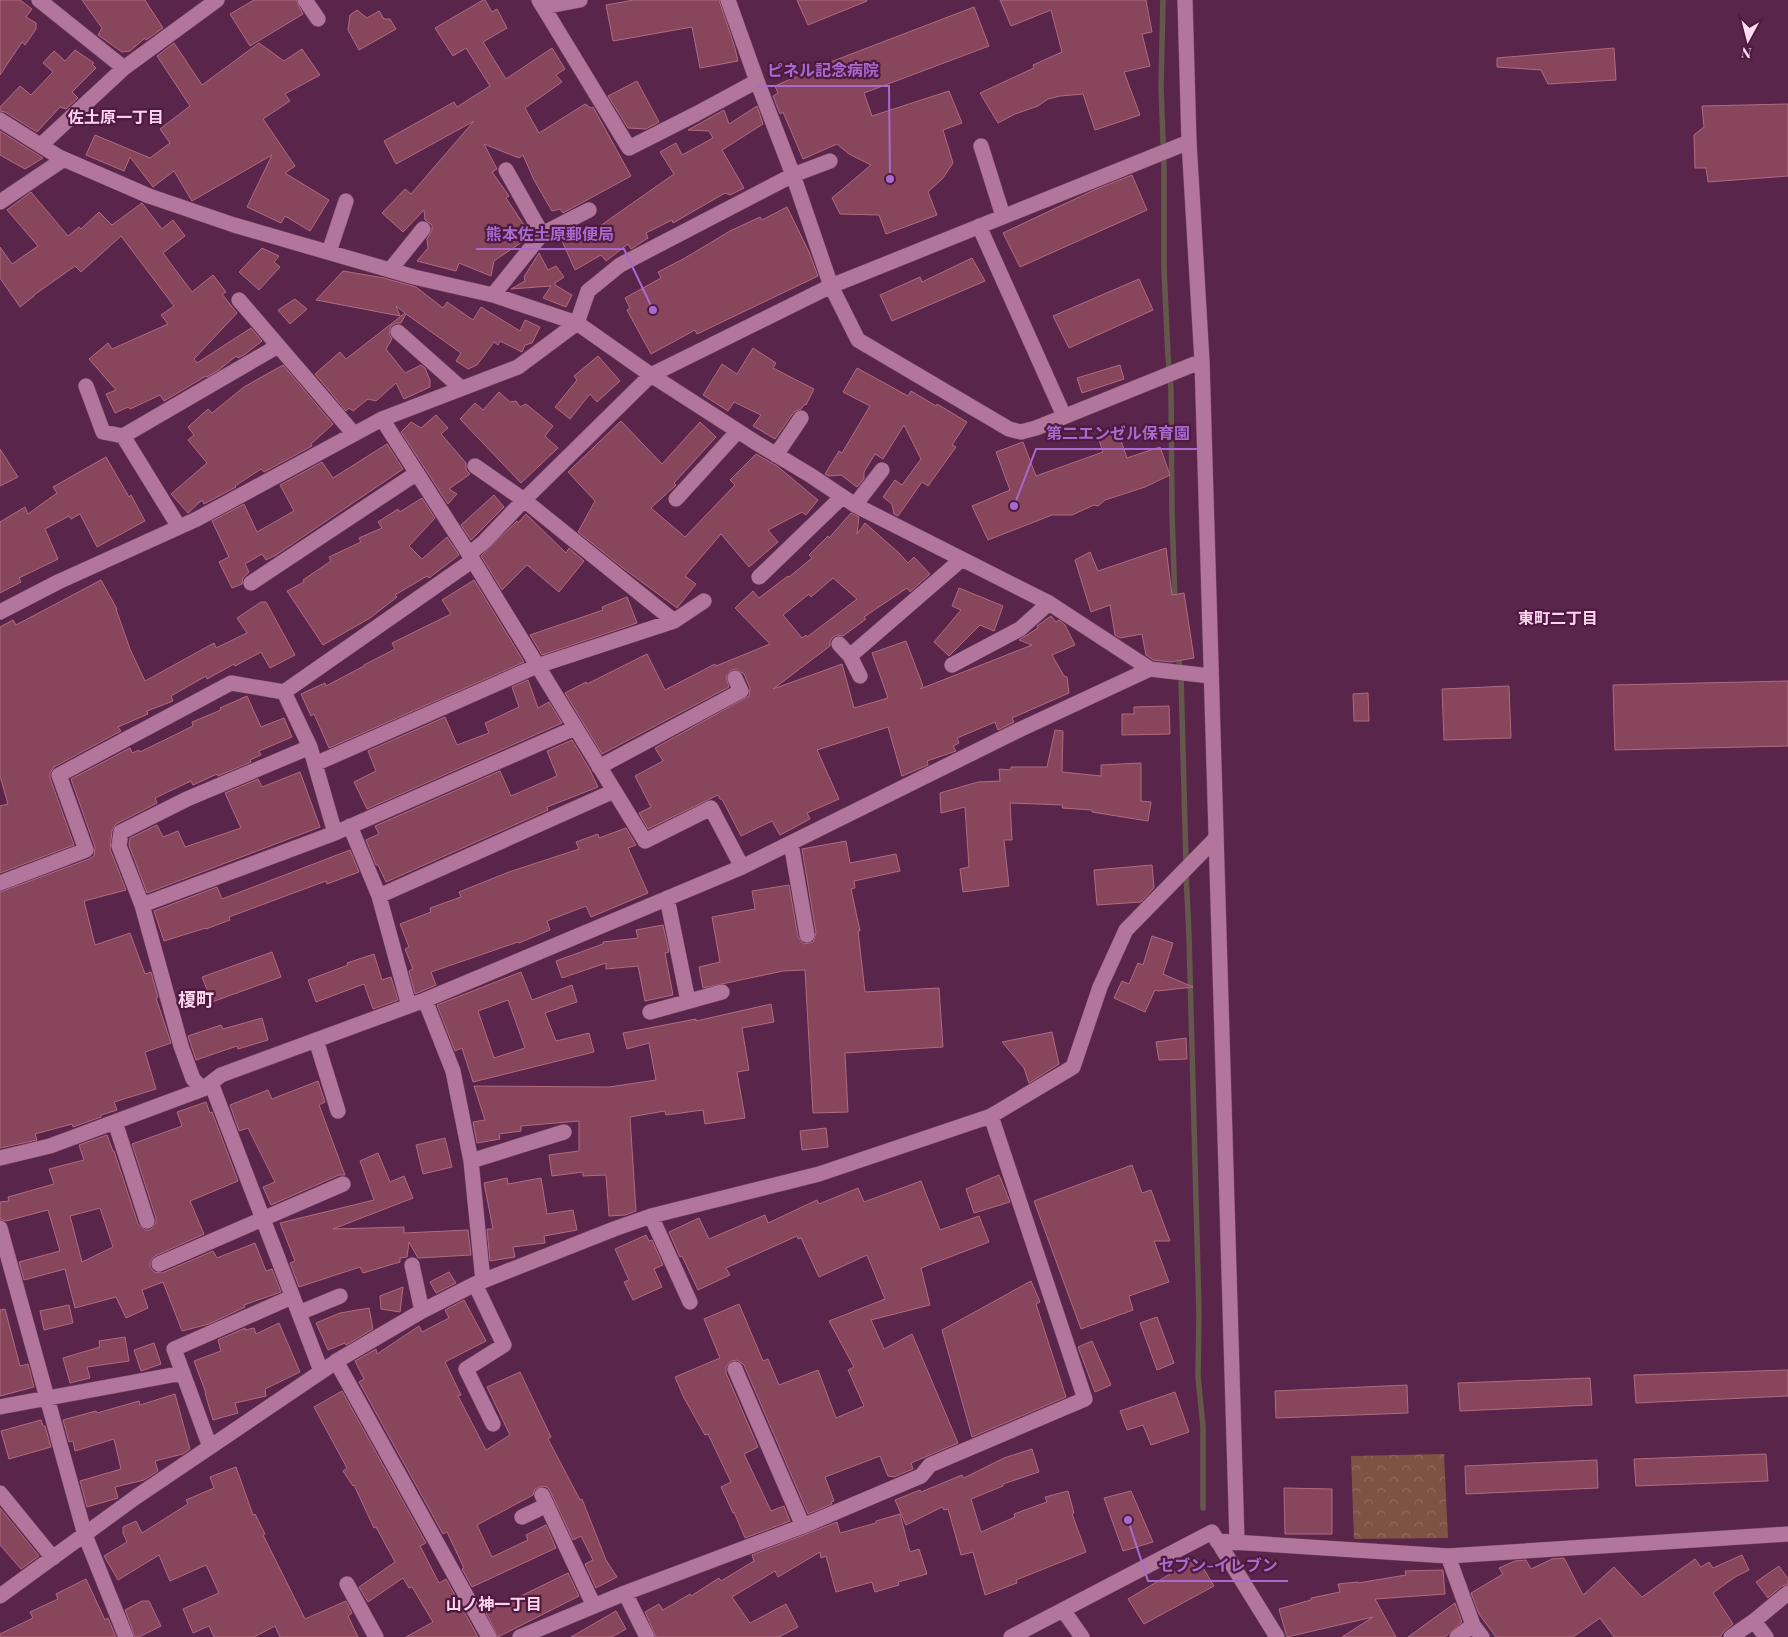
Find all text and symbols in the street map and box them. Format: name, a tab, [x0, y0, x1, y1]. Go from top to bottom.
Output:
north arrow	[1723, 15, 1773, 65]
text: N	[1740, 43, 1753, 63]
callout: ピネル記念病院	[757, 55, 889, 86]
text: ピネル記念病院	[767, 59, 879, 80]
district label: 佐土原一丁目	[67, 106, 164, 127]
callout: 熊本佐土原郵便局	[476, 218, 624, 249]
text: 熊本佐土原郵便局	[486, 223, 614, 244]
callout: 第二エンゼル保育園	[1036, 418, 1200, 449]
text: 第二エンゼル保育園	[1046, 422, 1190, 443]
district label: 東町二丁目	[1518, 607, 1598, 628]
district label: 榎町	[178, 987, 214, 1011]
callout: セブン-イレブン	[1148, 1550, 1288, 1581]
text: セブン-イレブン	[1158, 1554, 1278, 1575]
district label: 山ノ神一丁目	[446, 1593, 542, 1614]

